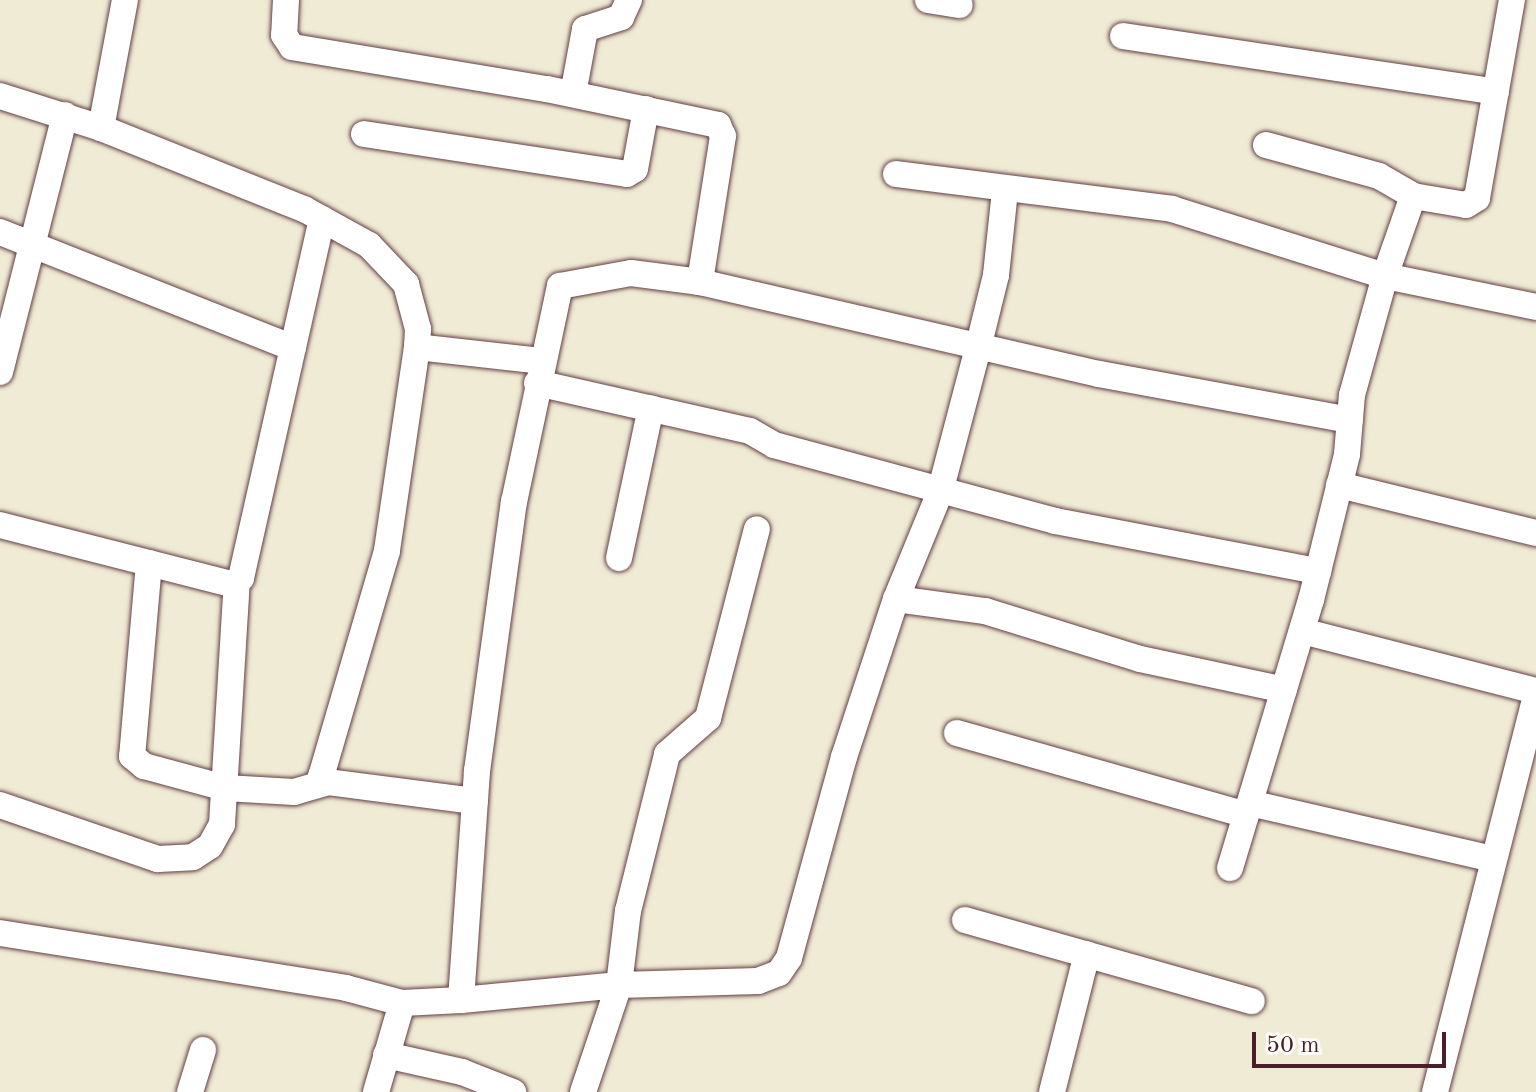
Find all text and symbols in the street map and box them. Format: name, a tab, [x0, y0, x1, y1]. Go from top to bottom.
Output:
scale bar	[1256, 1016, 1450, 1066]
text: 50 m	[1266, 1034, 1320, 1058]

